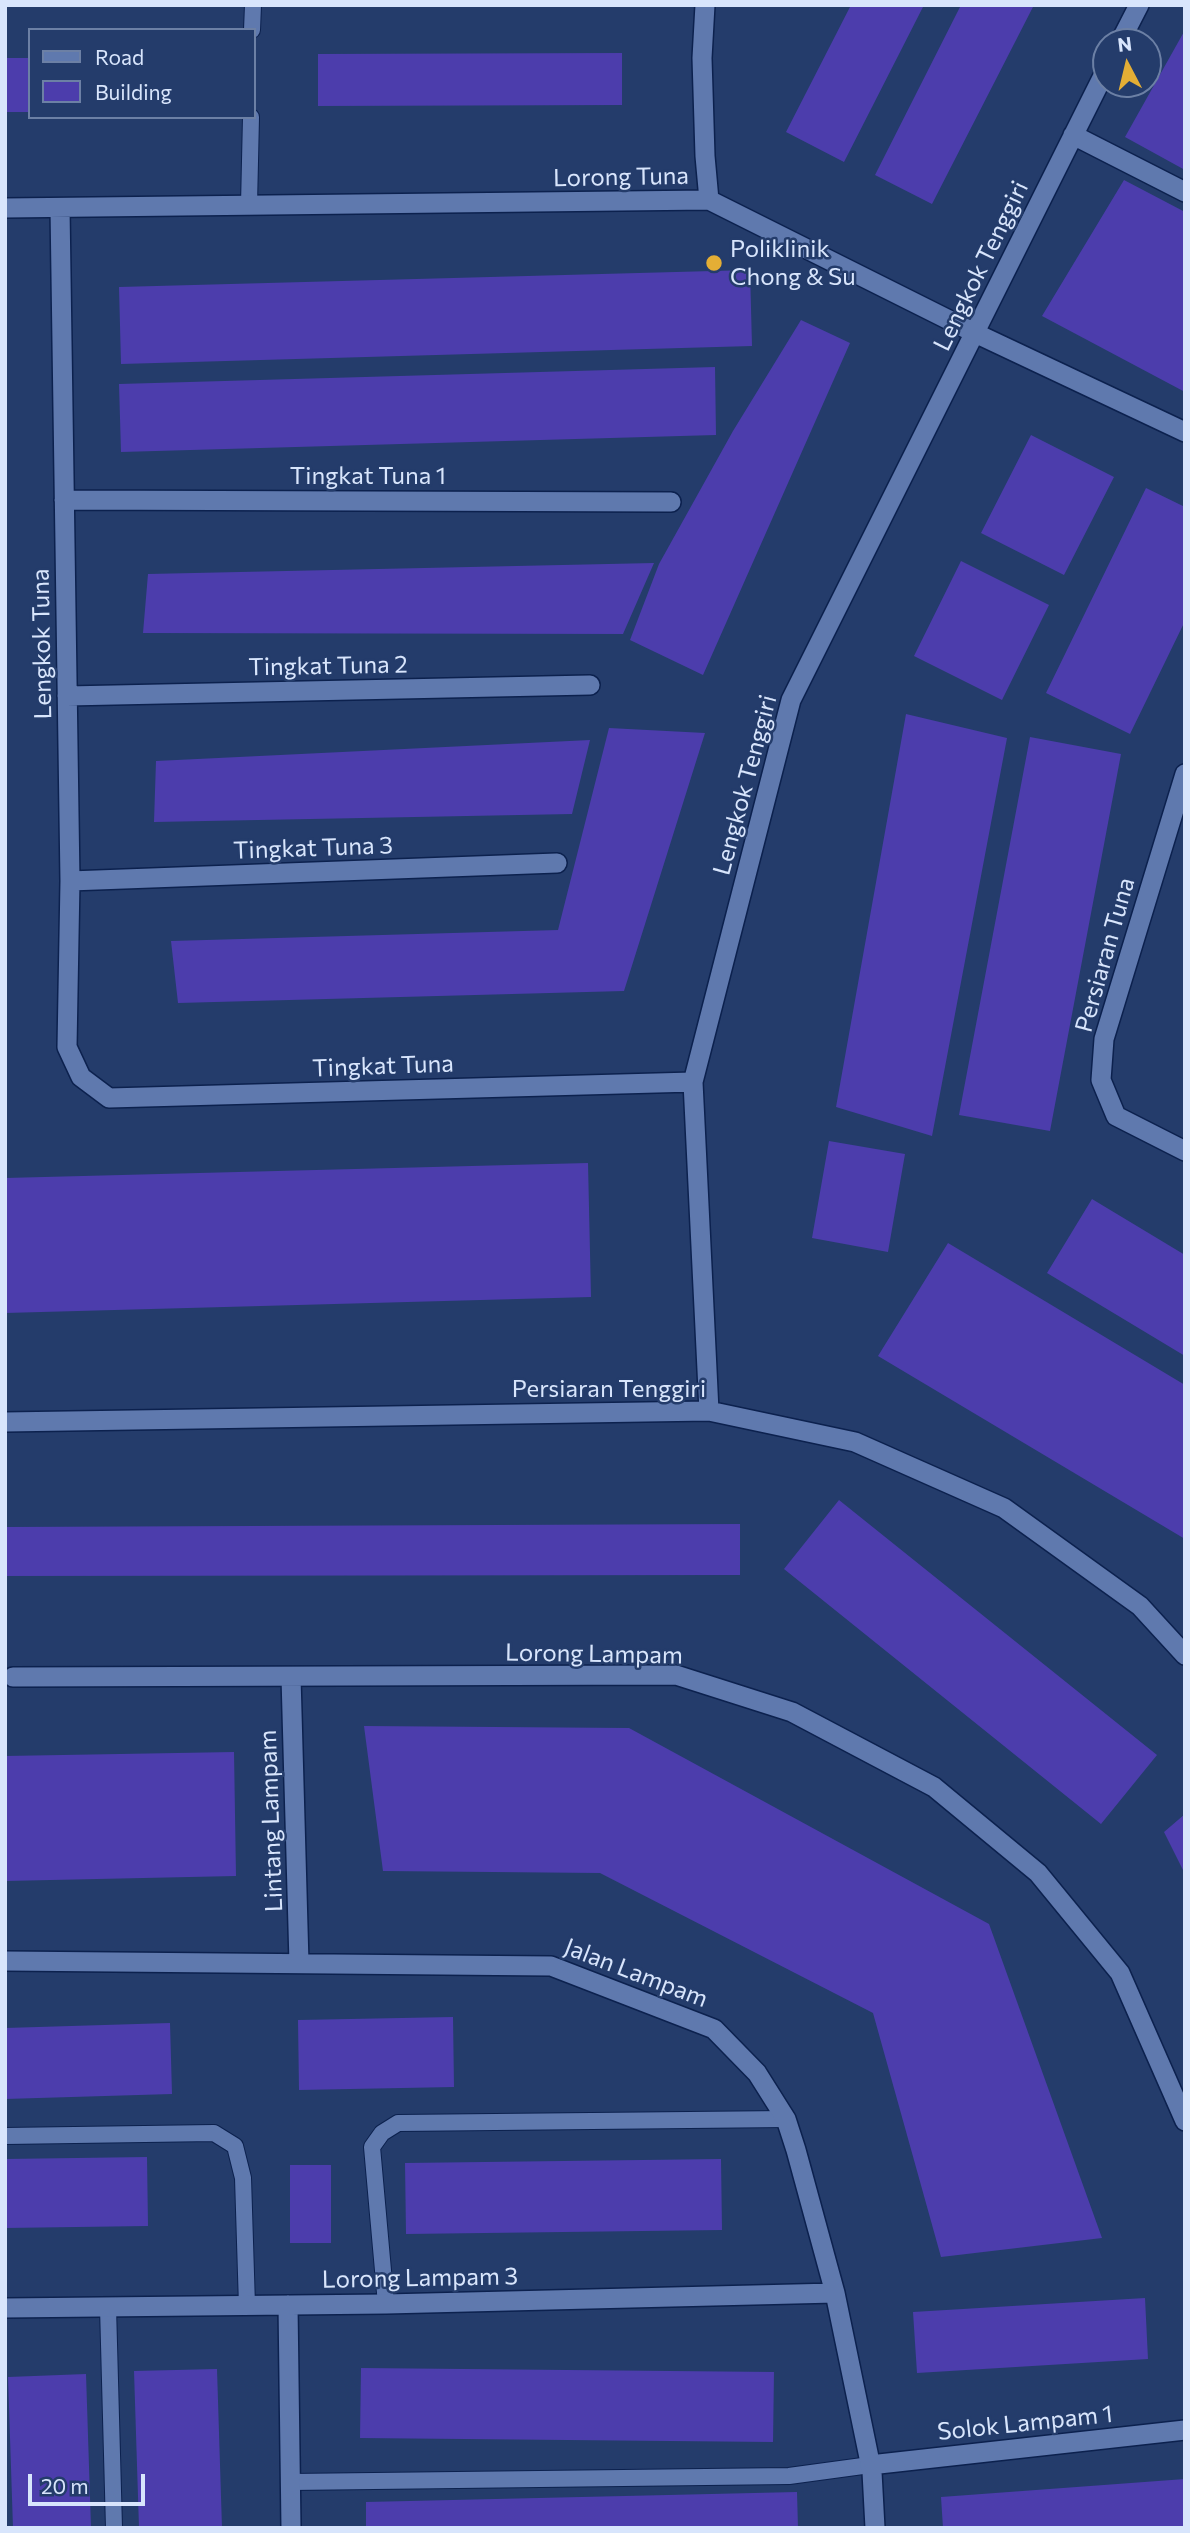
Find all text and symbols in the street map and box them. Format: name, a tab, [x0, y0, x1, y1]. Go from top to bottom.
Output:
legend	[28, 28, 256, 119]
north arrow	[1092, 28, 1162, 98]
text: N	[1116, 31, 1133, 56]
text: Road	[95, 44, 144, 69]
text: Building	[95, 79, 172, 104]
street label: Lorong Tuna	[553, 161, 689, 193]
street label: Lengkok Tenggiri	[927, 176, 1035, 356]
place label: Poliklinik Chong & Su	[730, 235, 856, 291]
marker: Poliklinik Chong & Su	[704, 253, 724, 273]
street label: Tingkat Tuna 1	[290, 462, 446, 490]
street label: Lengkok Tuna	[26, 568, 58, 720]
street label: Tingkat Tuna 2	[248, 650, 408, 682]
street label: Lengkok Tenggiri	[707, 692, 783, 878]
street label: Tingkat Tuna 3	[233, 831, 393, 865]
street label: Persiaran Tuna	[1069, 874, 1141, 1036]
street label: Tingkat Tuna	[312, 1049, 454, 1083]
street label: Persiaran Tenggiri	[512, 1375, 706, 1403]
street label: Lorong Lampam	[505, 1638, 683, 1670]
street label: Lintang Lampam	[253, 1729, 289, 1913]
street label: Jalan Lampam	[560, 1932, 712, 2014]
street label: Lorong Lampam 3	[322, 2262, 518, 2294]
street label: Solok Lampam 1	[936, 2399, 1114, 2447]
scale bar	[32, 2460, 149, 2504]
text: 20 m	[41, 2473, 89, 2498]

